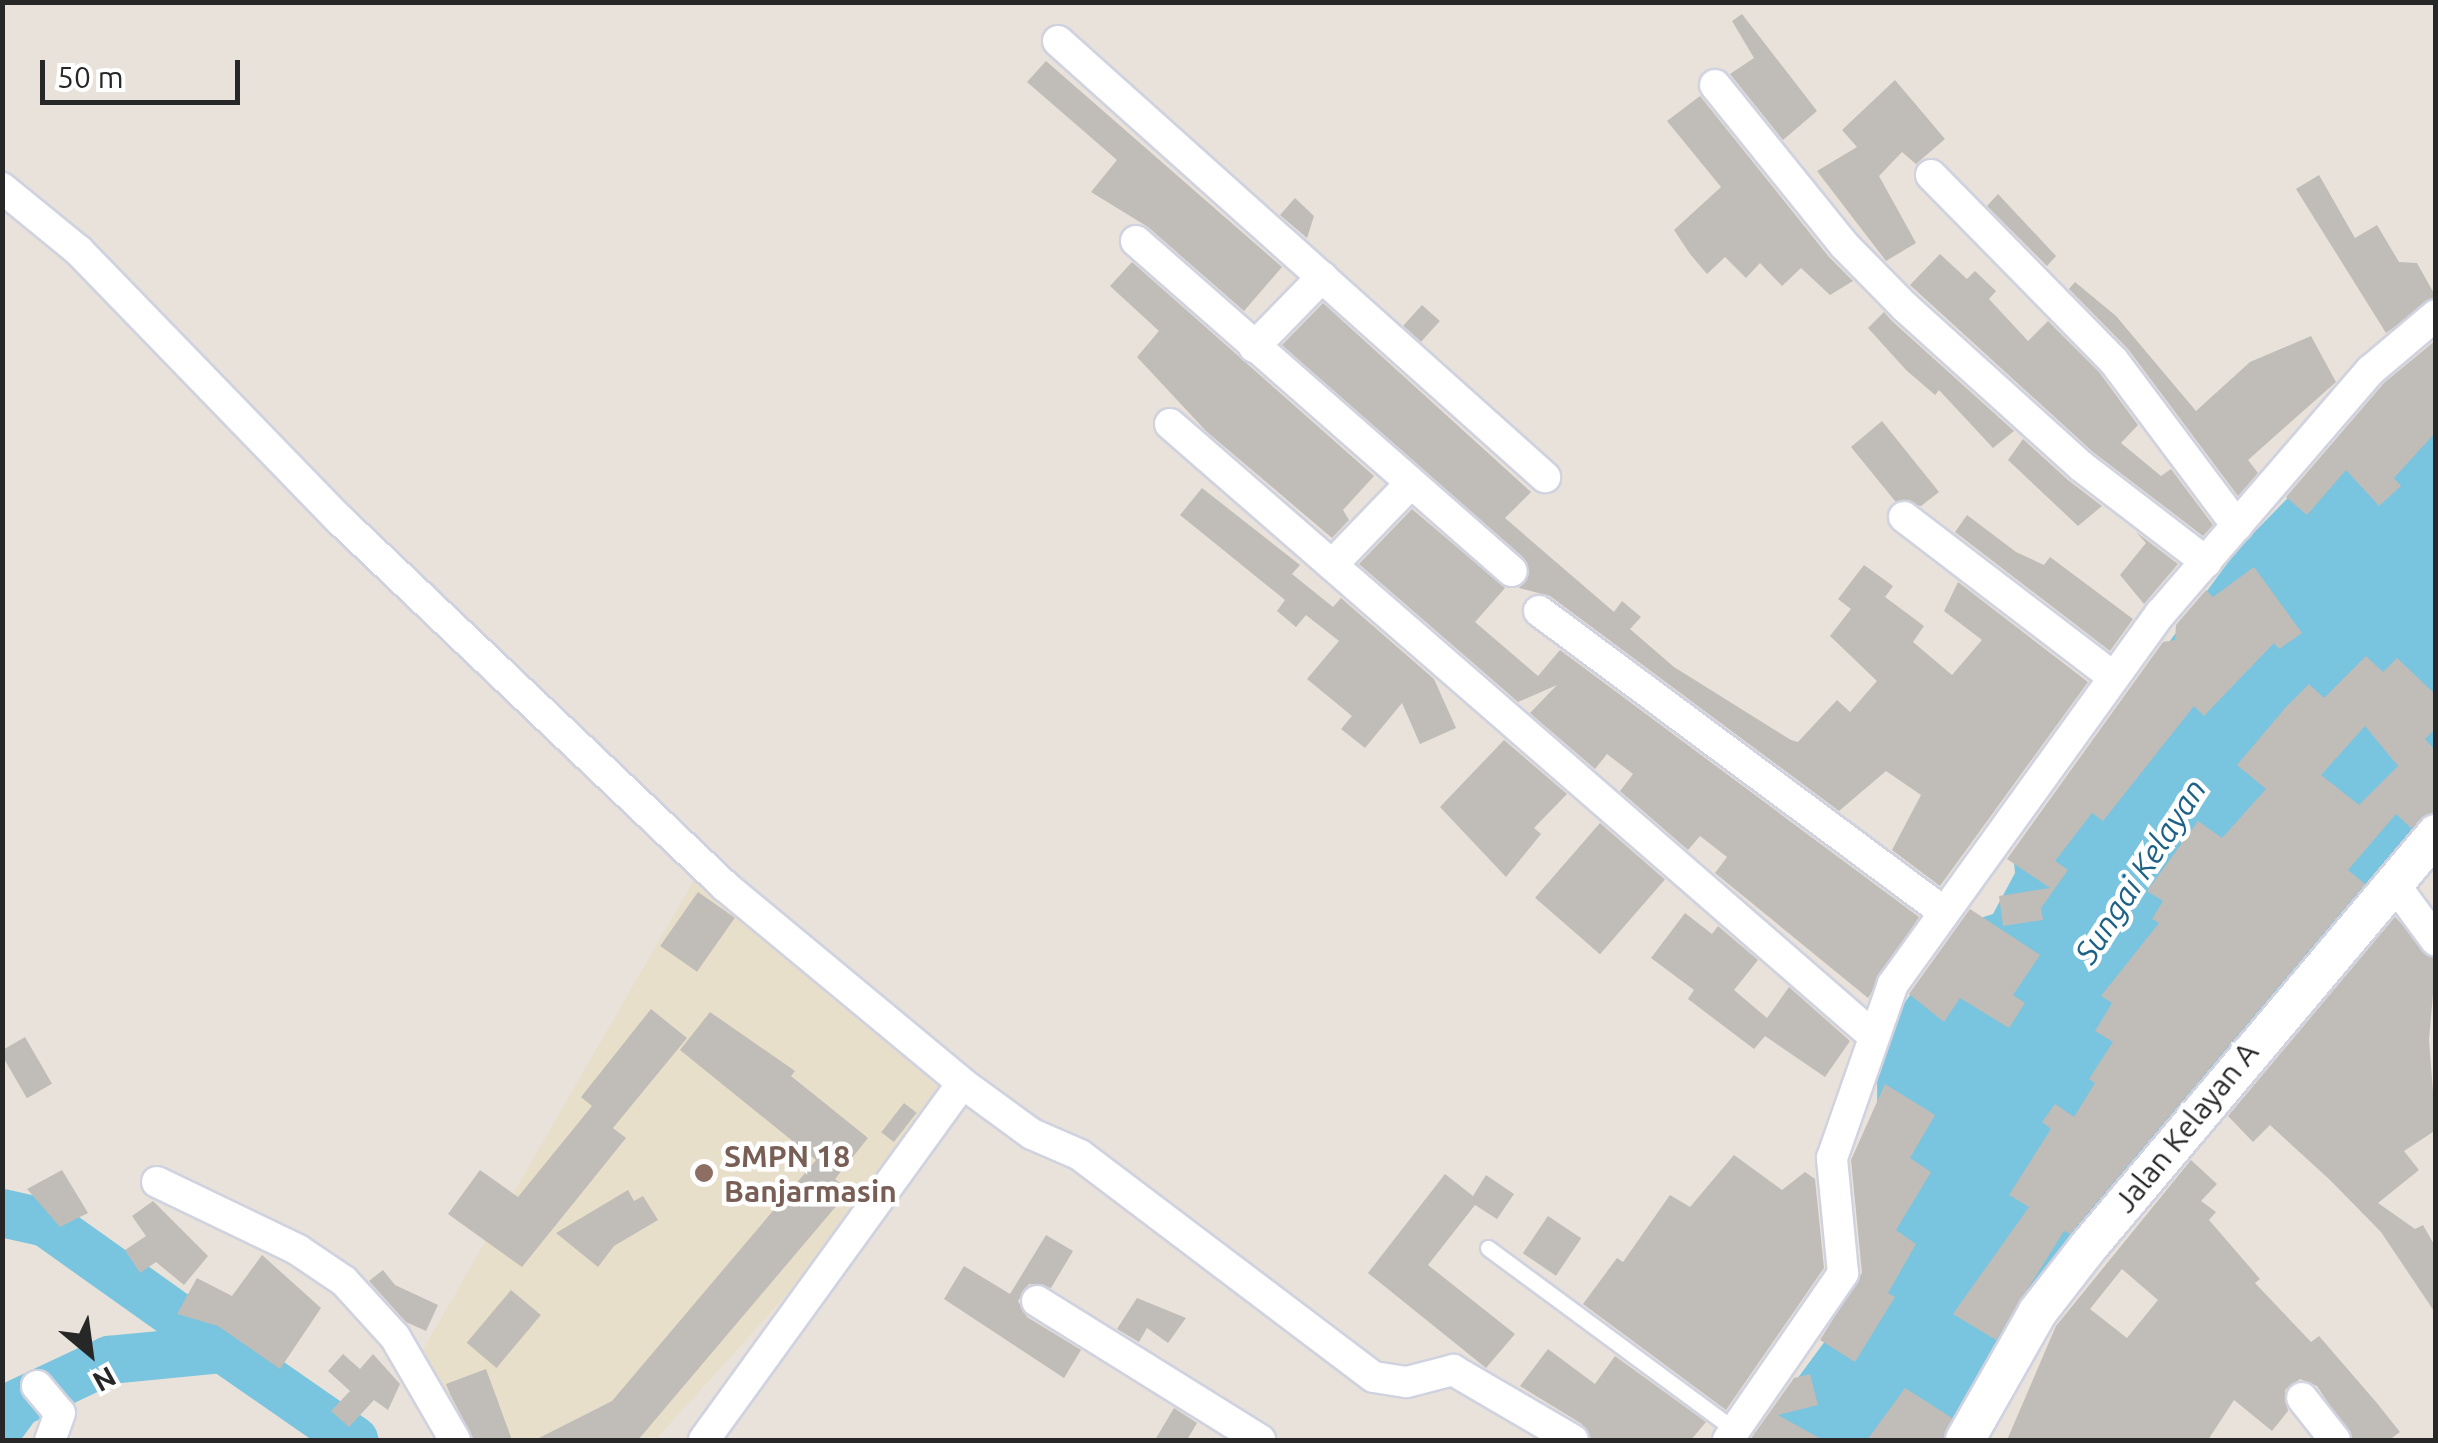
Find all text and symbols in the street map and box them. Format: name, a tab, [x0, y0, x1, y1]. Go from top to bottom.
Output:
scale bar	[45, 40, 245, 102]
text: 50 m	[57, 60, 124, 94]
water label: Sungai Kelayan	[2066, 772, 2214, 970]
street label: Jalan Kelayan A	[2106, 1035, 2266, 1219]
place label: SMPN 18 Banjarmasin	[724, 1138, 897, 1208]
marker: SMPN 18 Banjarmasin	[693, 1162, 715, 1184]
north arrow	[40, 1303, 140, 1403]
text: N	[88, 1361, 121, 1398]

